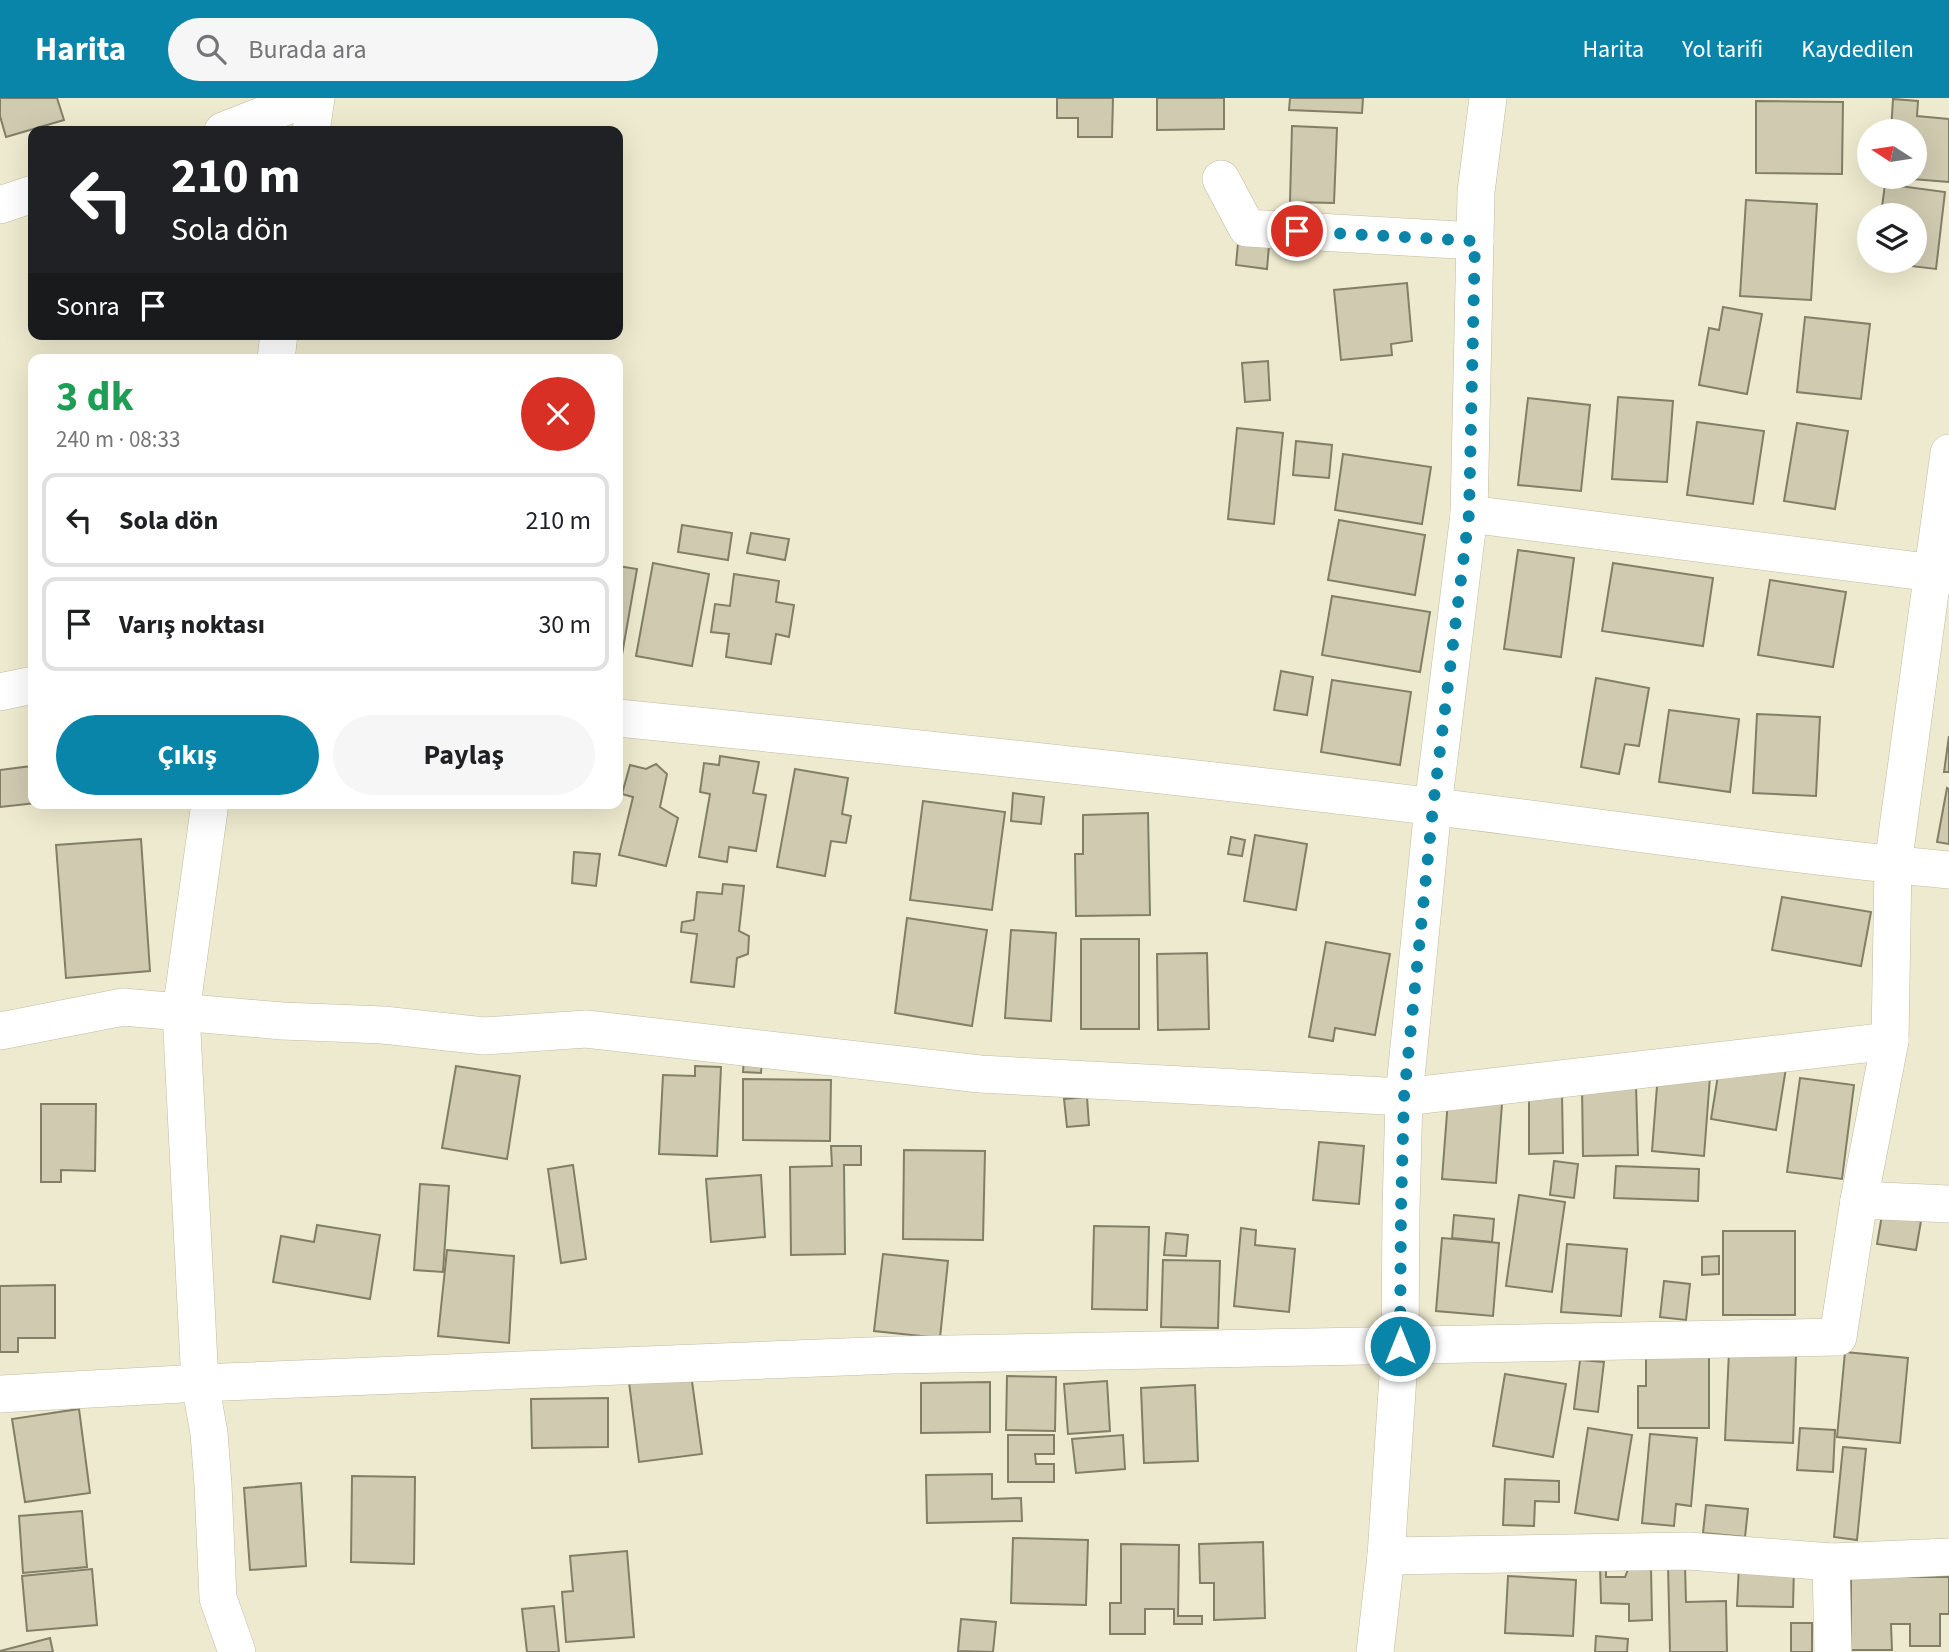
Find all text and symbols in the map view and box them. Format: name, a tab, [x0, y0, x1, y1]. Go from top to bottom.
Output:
search box	[168, 18, 658, 81]
text: Harita	[35, 26, 126, 73]
icon: search	[192, 30, 230, 68]
text: Burada ara	[248, 31, 367, 68]
text: Harita	[1582, 32, 1644, 67]
text: Yol tarifi	[1682, 32, 1763, 67]
text: Kaydedilen	[1801, 32, 1914, 67]
north arrow	[1857, 119, 1927, 189]
map controls	[1857, 119, 1927, 273]
text: 210 m	[171, 142, 300, 212]
icon: left	[56, 154, 147, 245]
pin	[1267, 201, 1327, 261]
button: layers	[1857, 203, 1927, 273]
text: Sola dön	[171, 207, 289, 253]
icon: arrive	[1278, 212, 1316, 250]
icon: arrive	[134, 287, 172, 325]
text: Sonra	[56, 288, 120, 325]
text: 3 dk	[56, 367, 134, 427]
button: close	[521, 377, 595, 451]
text: 240 m · 08:33	[56, 423, 180, 456]
icon: left	[60, 501, 98, 539]
text: Sola dön	[119, 502, 218, 539]
text: 210 m	[525, 502, 591, 539]
icon: arrive	[60, 605, 98, 643]
text: Varış noktası	[119, 606, 265, 643]
text: 30 m	[538, 606, 591, 643]
button: Çıkış	[56, 715, 319, 795]
button: Paylaş	[333, 715, 595, 795]
position arrow	[1363, 1309, 1437, 1383]

